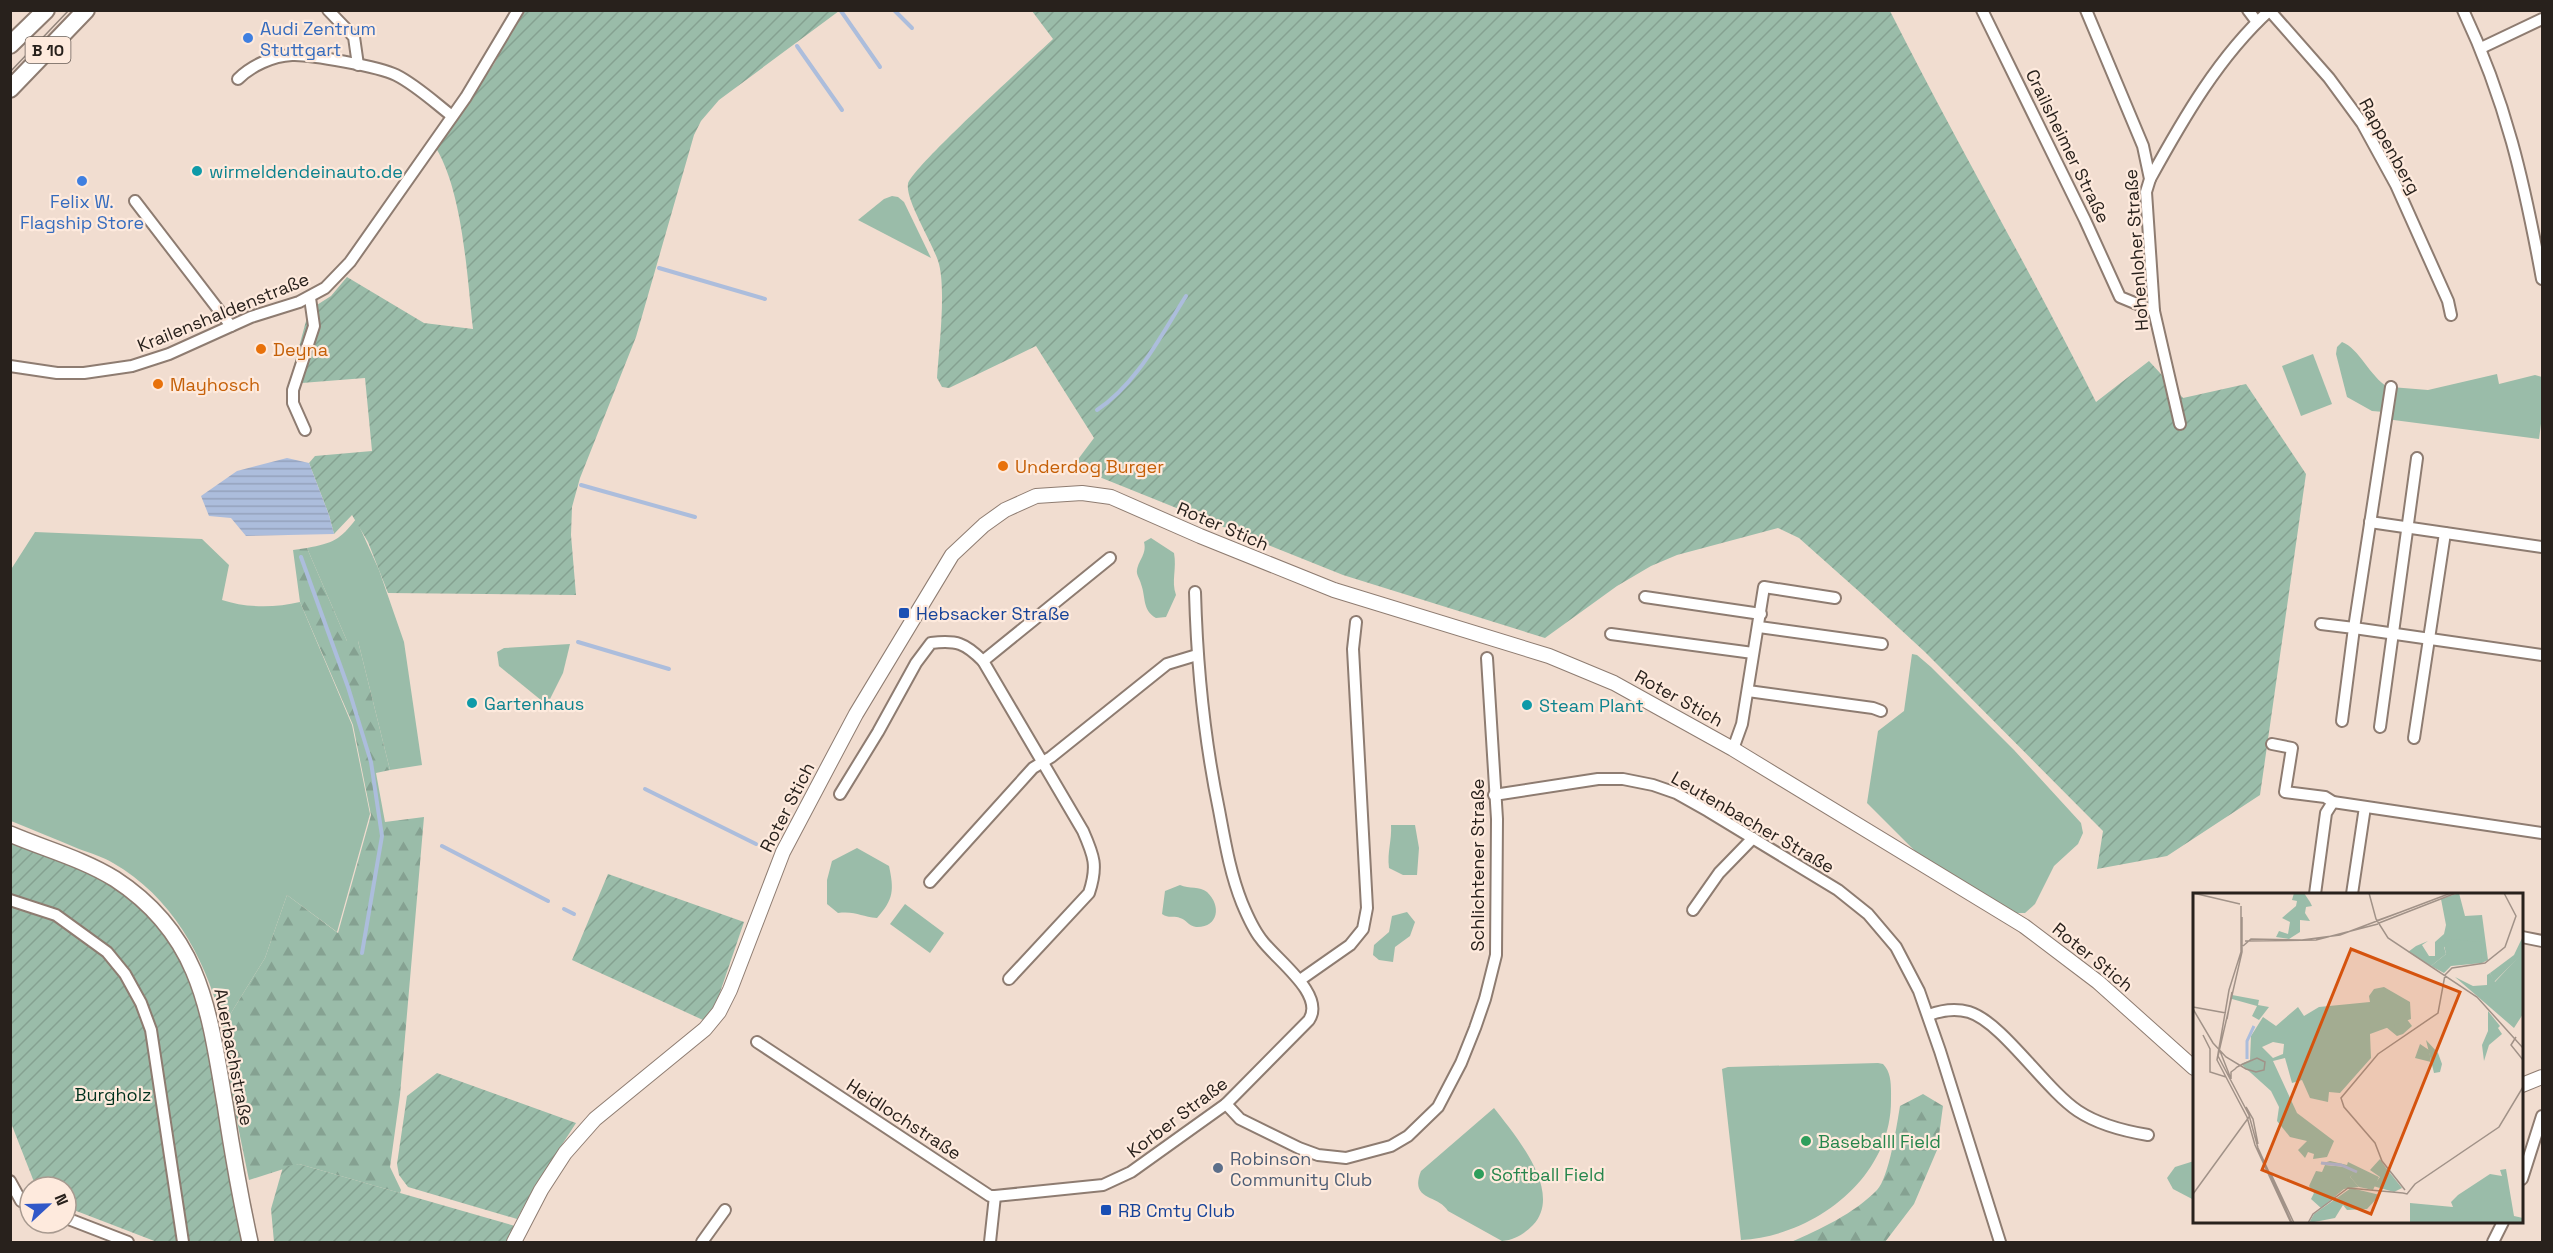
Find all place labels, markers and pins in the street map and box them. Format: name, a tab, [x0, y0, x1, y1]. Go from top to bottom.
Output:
place label: Audi Zentrum Stuttgart	[260, 17, 376, 61]
marker: Audi Zentrum Stuttgart	[241, 31, 255, 45]
place label: wirmeldendeinauto.de	[209, 160, 403, 183]
marker: wirmeldendeinauto.de	[190, 164, 204, 178]
marker: Felix W. Flagship Store	[75, 174, 89, 188]
place label: Felix W. Flagship Store	[20, 190, 144, 234]
place label: Deyna	[273, 338, 328, 361]
marker: Deyna	[254, 342, 268, 356]
place label: Mayhosch	[170, 373, 260, 396]
marker: Mayhosch	[151, 377, 165, 391]
place label: Underdog Burger	[1015, 455, 1164, 478]
marker: Underdog Burger	[996, 459, 1010, 473]
place label: Hebsacker Straße	[916, 602, 1070, 625]
marker: Hebsacker Straße	[897, 606, 911, 620]
place label: Gartenhaus	[484, 692, 584, 715]
place label: Steam Plant	[1539, 694, 1644, 717]
marker: Gartenhaus	[465, 696, 479, 710]
marker: Steam Plant	[1520, 698, 1534, 712]
place label: Baseballl Field	[1818, 1130, 1941, 1153]
marker: Baseballl Field	[1799, 1134, 1813, 1148]
place label: Robinson Community Club	[1230, 1147, 1372, 1191]
marker: Robinson Community Club	[1211, 1161, 1225, 1175]
place label: Softball Field	[1491, 1163, 1605, 1186]
marker: Softball Field	[1472, 1167, 1486, 1181]
place label: RB Cmty Club	[1118, 1199, 1235, 1222]
marker: RB Cmty Club	[1099, 1203, 1113, 1217]

